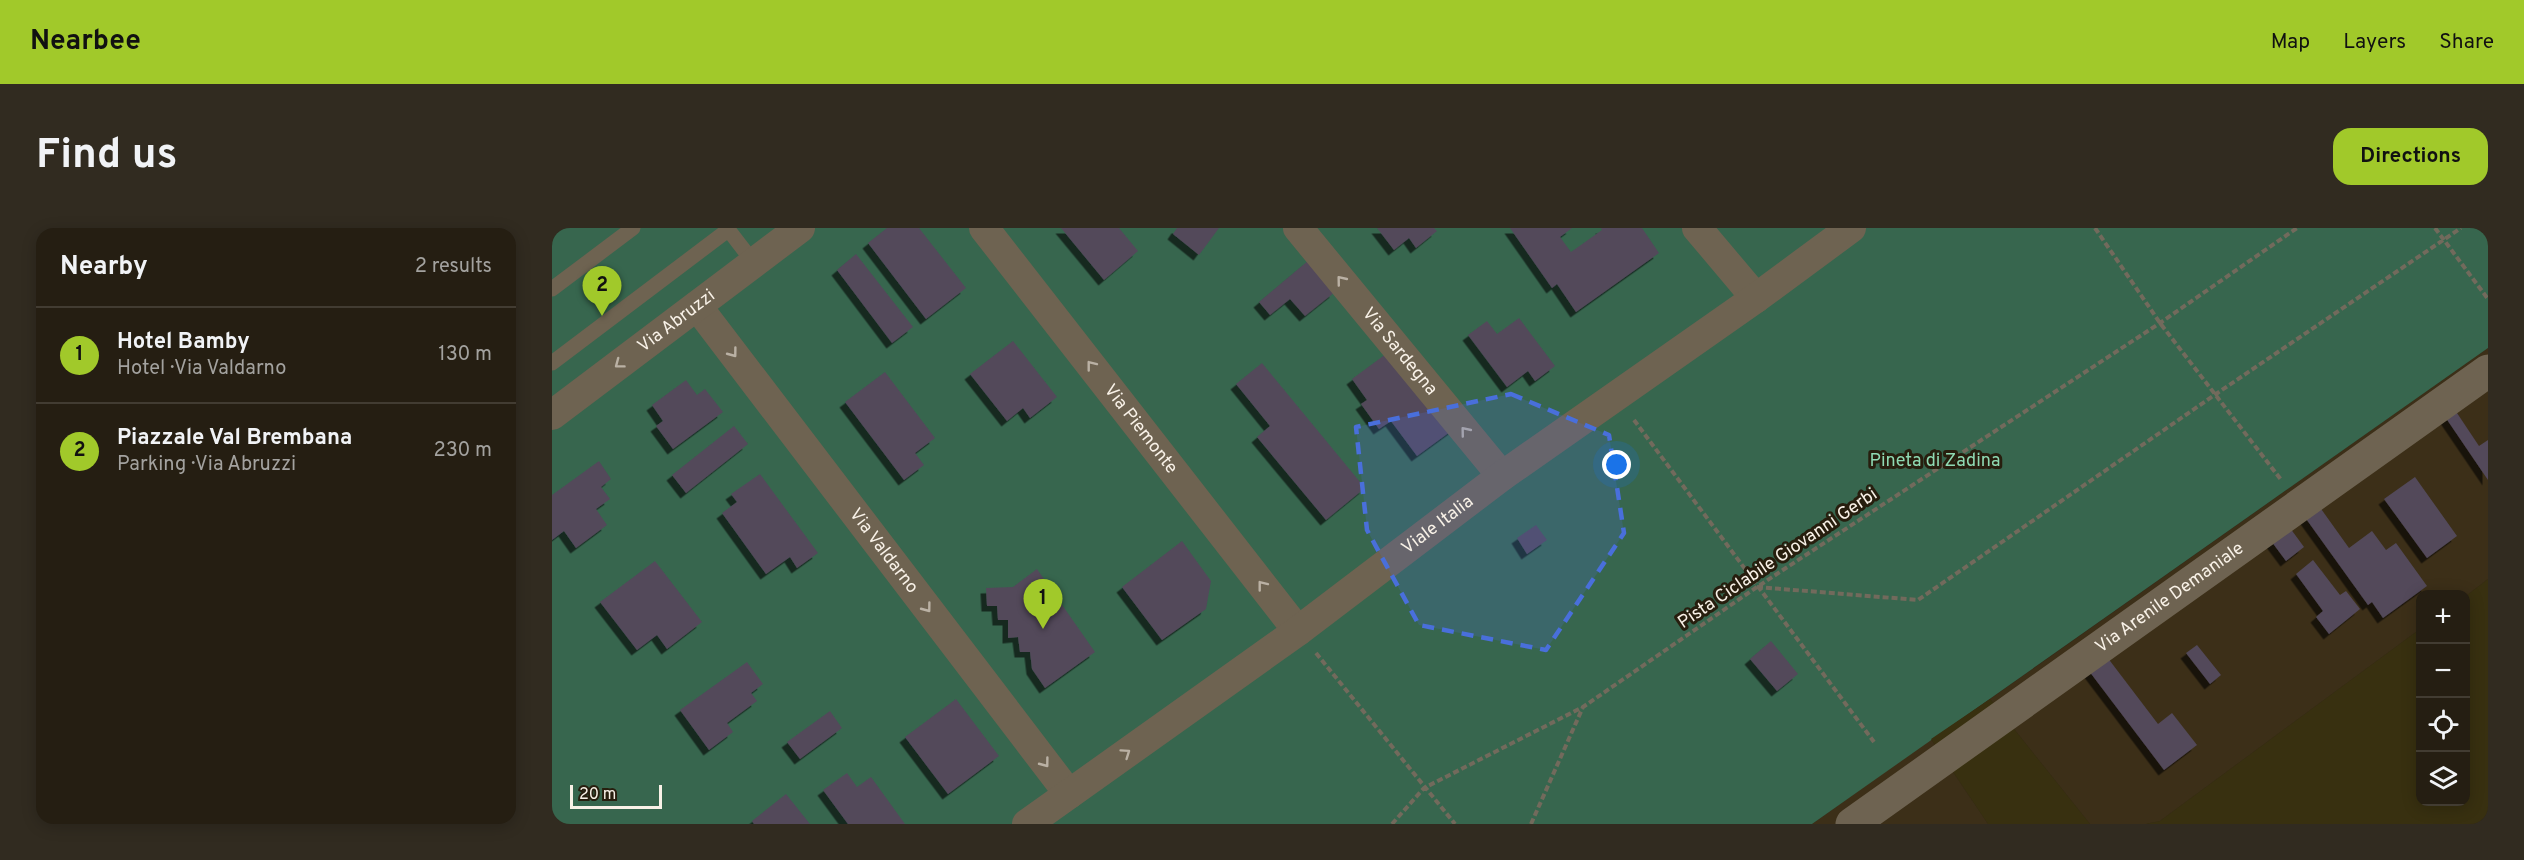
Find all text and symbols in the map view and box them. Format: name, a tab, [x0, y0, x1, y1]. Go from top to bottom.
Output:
text: Nearbee	[30, 24, 141, 60]
text: Map	[2271, 29, 2310, 56]
text: Layers	[2343, 29, 2406, 56]
text: Share	[2439, 29, 2494, 56]
button: Directions	[2333, 128, 2488, 185]
text: Find us	[36, 130, 177, 183]
text: Nearby	[60, 251, 148, 284]
text: 2 results	[415, 254, 492, 280]
pin: 2	[583, 266, 622, 316]
one-way arrow	[1338, 276, 1349, 287]
street label: Via Abruzzi	[633, 284, 720, 358]
street label: Via Sardegna	[1357, 303, 1443, 400]
text: Hotel Bamby	[117, 329, 250, 356]
text: 1	[76, 342, 84, 368]
text: 130 m	[438, 342, 492, 368]
one-way arrow	[725, 346, 736, 357]
text: Hotel · Via Valdarno	[117, 356, 286, 382]
one-way arrow	[615, 357, 626, 368]
one-way arrow	[1087, 361, 1098, 372]
street label: Via Piemonte	[1099, 380, 1183, 479]
text: Piazzale Val Brembana	[117, 425, 352, 452]
one-way arrow	[1462, 427, 1473, 438]
text: 2	[73, 438, 86, 464]
text: 230 m	[433, 438, 492, 464]
your location	[1602, 450, 1631, 479]
park label: Pineta di Zadina	[1870, 450, 2000, 473]
text: Parking · Via Abruzzi	[117, 452, 296, 478]
street label: Pista Ciclabile Giovanni Gerbi	[1674, 484, 1882, 634]
street label: Viale Italia	[1397, 490, 1478, 560]
street label: Via Valdarno	[844, 504, 924, 598]
street label: Via Arenile Demaniale	[2091, 537, 2248, 658]
pin: 1	[1024, 580, 1062, 629]
one-way arrow	[1259, 581, 1270, 592]
map controls	[2416, 590, 2470, 806]
button: +	[2416, 590, 2470, 644]
one-way arrow	[920, 601, 931, 612]
button: −	[2416, 644, 2470, 698]
button: locate	[2416, 698, 2470, 752]
one-way arrow	[1120, 749, 1131, 760]
button: layers	[2416, 752, 2470, 806]
one-way arrow	[1038, 756, 1049, 767]
scale bar	[570, 782, 662, 810]
text: 20 m	[579, 785, 616, 805]

